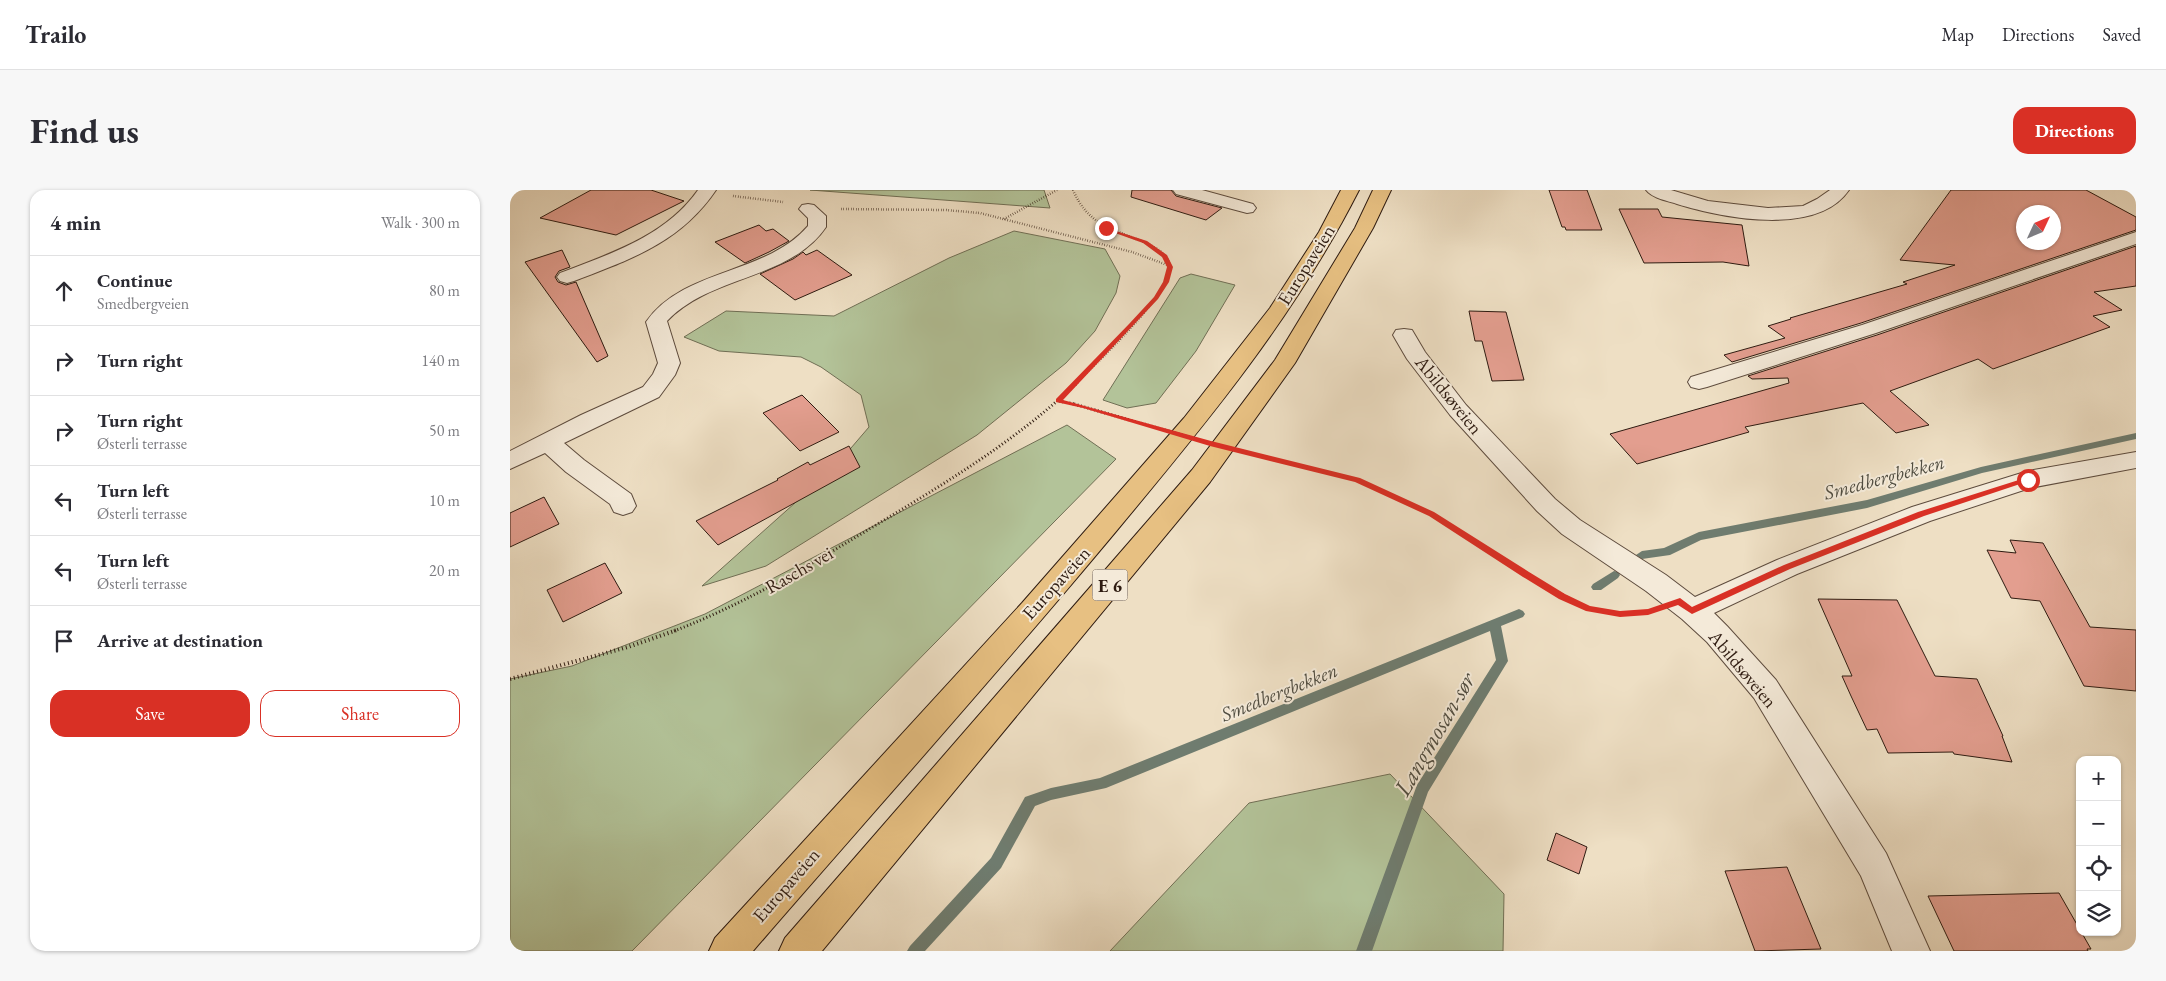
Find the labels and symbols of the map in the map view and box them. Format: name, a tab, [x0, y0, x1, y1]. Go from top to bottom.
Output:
north arrow	[2016, 205, 2061, 250]
route end	[1095, 217, 1118, 240]
street label: Europaveien	[1271, 220, 1341, 310]
street label: Abildsøveien	[1409, 350, 1488, 439]
water label: Smedbergbekken	[1820, 448, 1947, 506]
route start	[2017, 469, 2040, 492]
street label: Raschs vei	[760, 540, 838, 599]
street label: Europaveien	[1016, 541, 1096, 625]
road number: E 6	[1092, 570, 1128, 600]
street label: Abildsøveien	[1703, 624, 1783, 713]
water label: Smedbergbekken	[1216, 657, 1341, 728]
water label: Langmosan-sør	[1386, 665, 1483, 802]
street label: Europaveien	[747, 843, 825, 927]

